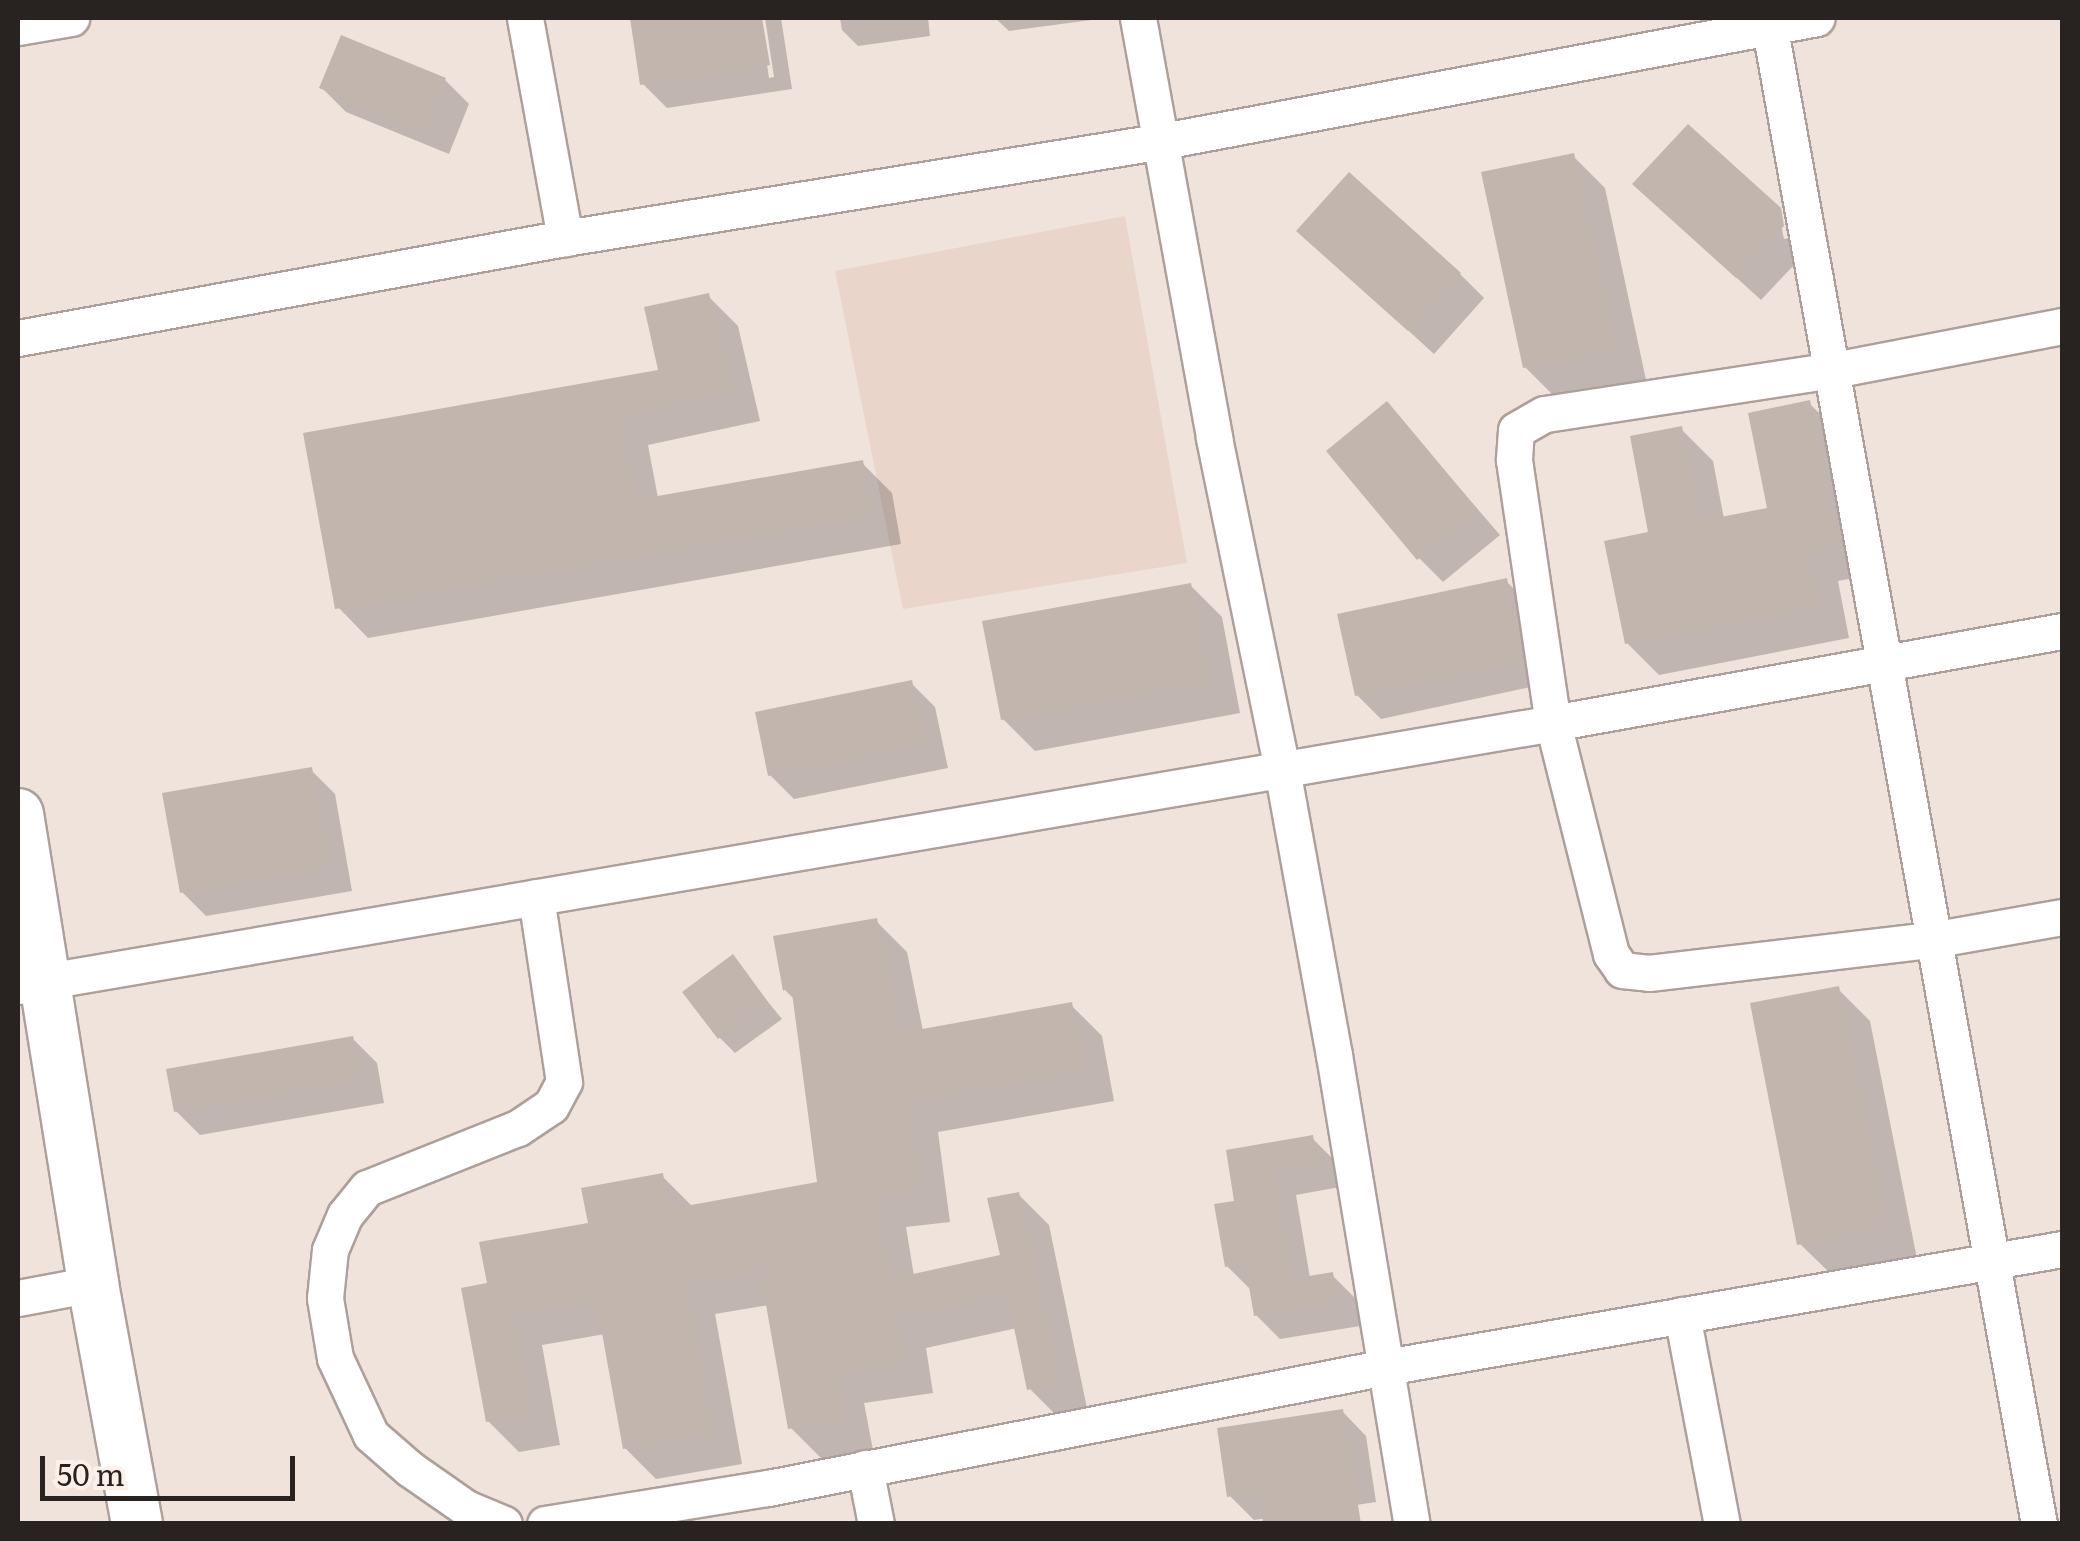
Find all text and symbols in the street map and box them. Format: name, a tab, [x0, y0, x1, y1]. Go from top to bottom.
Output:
scale bar	[45, 1436, 300, 1498]
text: 50 m	[57, 1451, 125, 1495]

